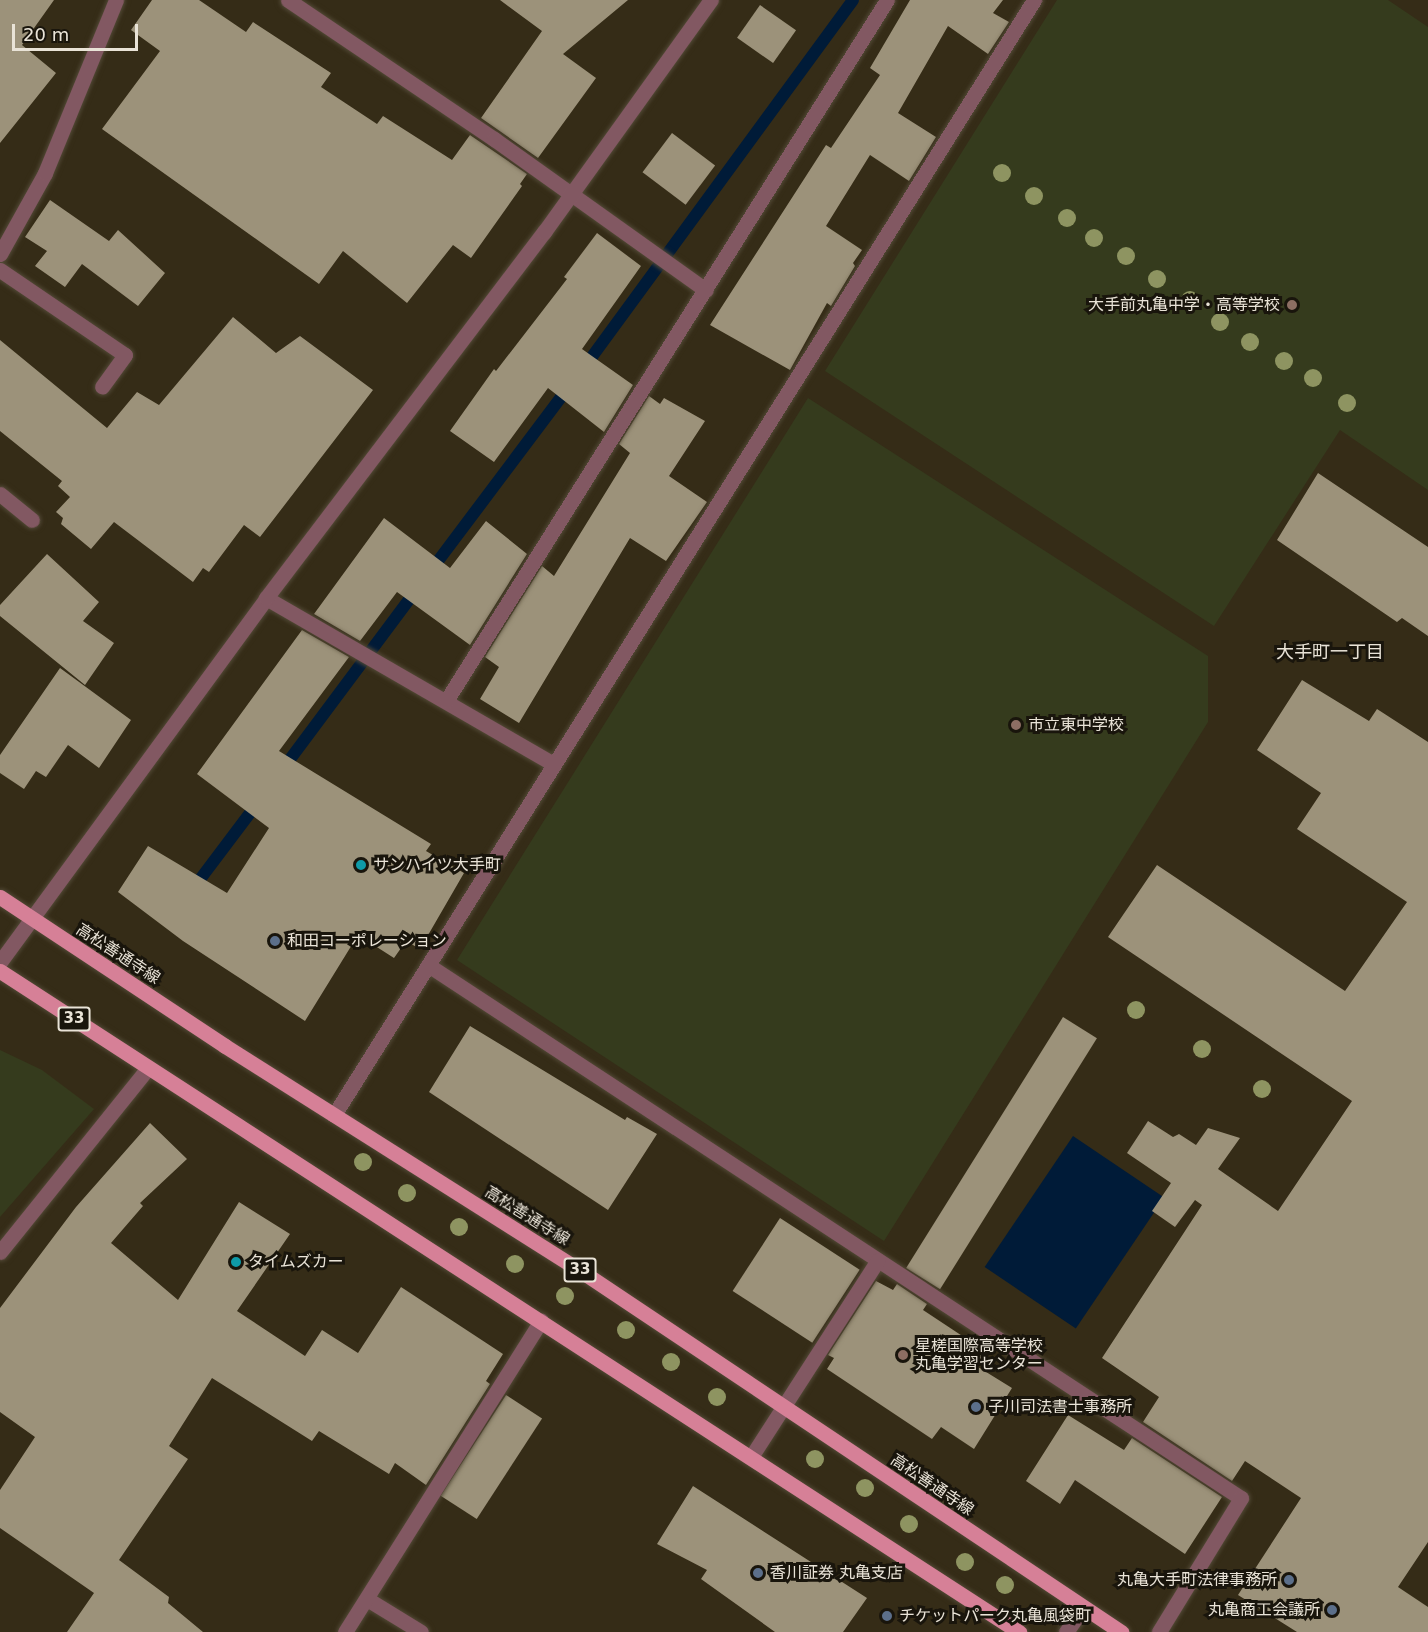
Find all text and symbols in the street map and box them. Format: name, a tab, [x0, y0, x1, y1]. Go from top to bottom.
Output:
scale bar	[15, 12, 141, 50]
text: 20 m	[23, 24, 69, 45]
place label: 大手前丸亀中学・高等学校	[1088, 295, 1280, 315]
marker: 大手前丸亀中学・高等学校	[1285, 298, 1299, 312]
district label: 大手町一丁目	[1276, 641, 1384, 663]
place label: 市立東中学校	[1028, 715, 1124, 735]
marker: 市立東中学校	[1009, 718, 1023, 732]
place label: サンハイツ大手町	[373, 855, 501, 875]
marker: サンハイツ大手町	[354, 858, 368, 872]
street label: 高松善通寺線	[73, 920, 163, 988]
place label: 和田コーポレーション	[287, 931, 447, 951]
marker: 和田コーポレーション	[268, 934, 282, 948]
road number: 33	[58, 1007, 90, 1031]
street label: 高松善通寺線	[481, 1182, 573, 1250]
place label: タイムズカー	[248, 1252, 344, 1272]
marker: タイムズカー	[229, 1255, 243, 1269]
road number: 33	[564, 1258, 596, 1282]
place label: 星槎国際高等学校 丸亀学習センター	[915, 1336, 1043, 1374]
marker: 星槎国際高等学校 丸亀学習センター	[896, 1348, 910, 1362]
place label: 子川司法書士事務所	[988, 1397, 1132, 1417]
marker: 子川司法書士事務所	[969, 1400, 983, 1414]
street label: 高松善通寺線	[887, 1450, 977, 1520]
place label: 香川証券 丸亀支店	[770, 1563, 903, 1583]
marker: 香川証券 丸亀支店	[751, 1566, 765, 1580]
place label: 丸亀大手町法律事務所	[1117, 1570, 1277, 1590]
marker: 丸亀大手町法律事務所	[1282, 1573, 1296, 1587]
place label: 丸亀商工会議所	[1208, 1600, 1320, 1620]
marker: 丸亀商工会議所	[1325, 1603, 1339, 1617]
place label: チケットパーク丸亀風袋町	[899, 1606, 1091, 1626]
marker: チケットパーク丸亀風袋町	[880, 1609, 894, 1623]

